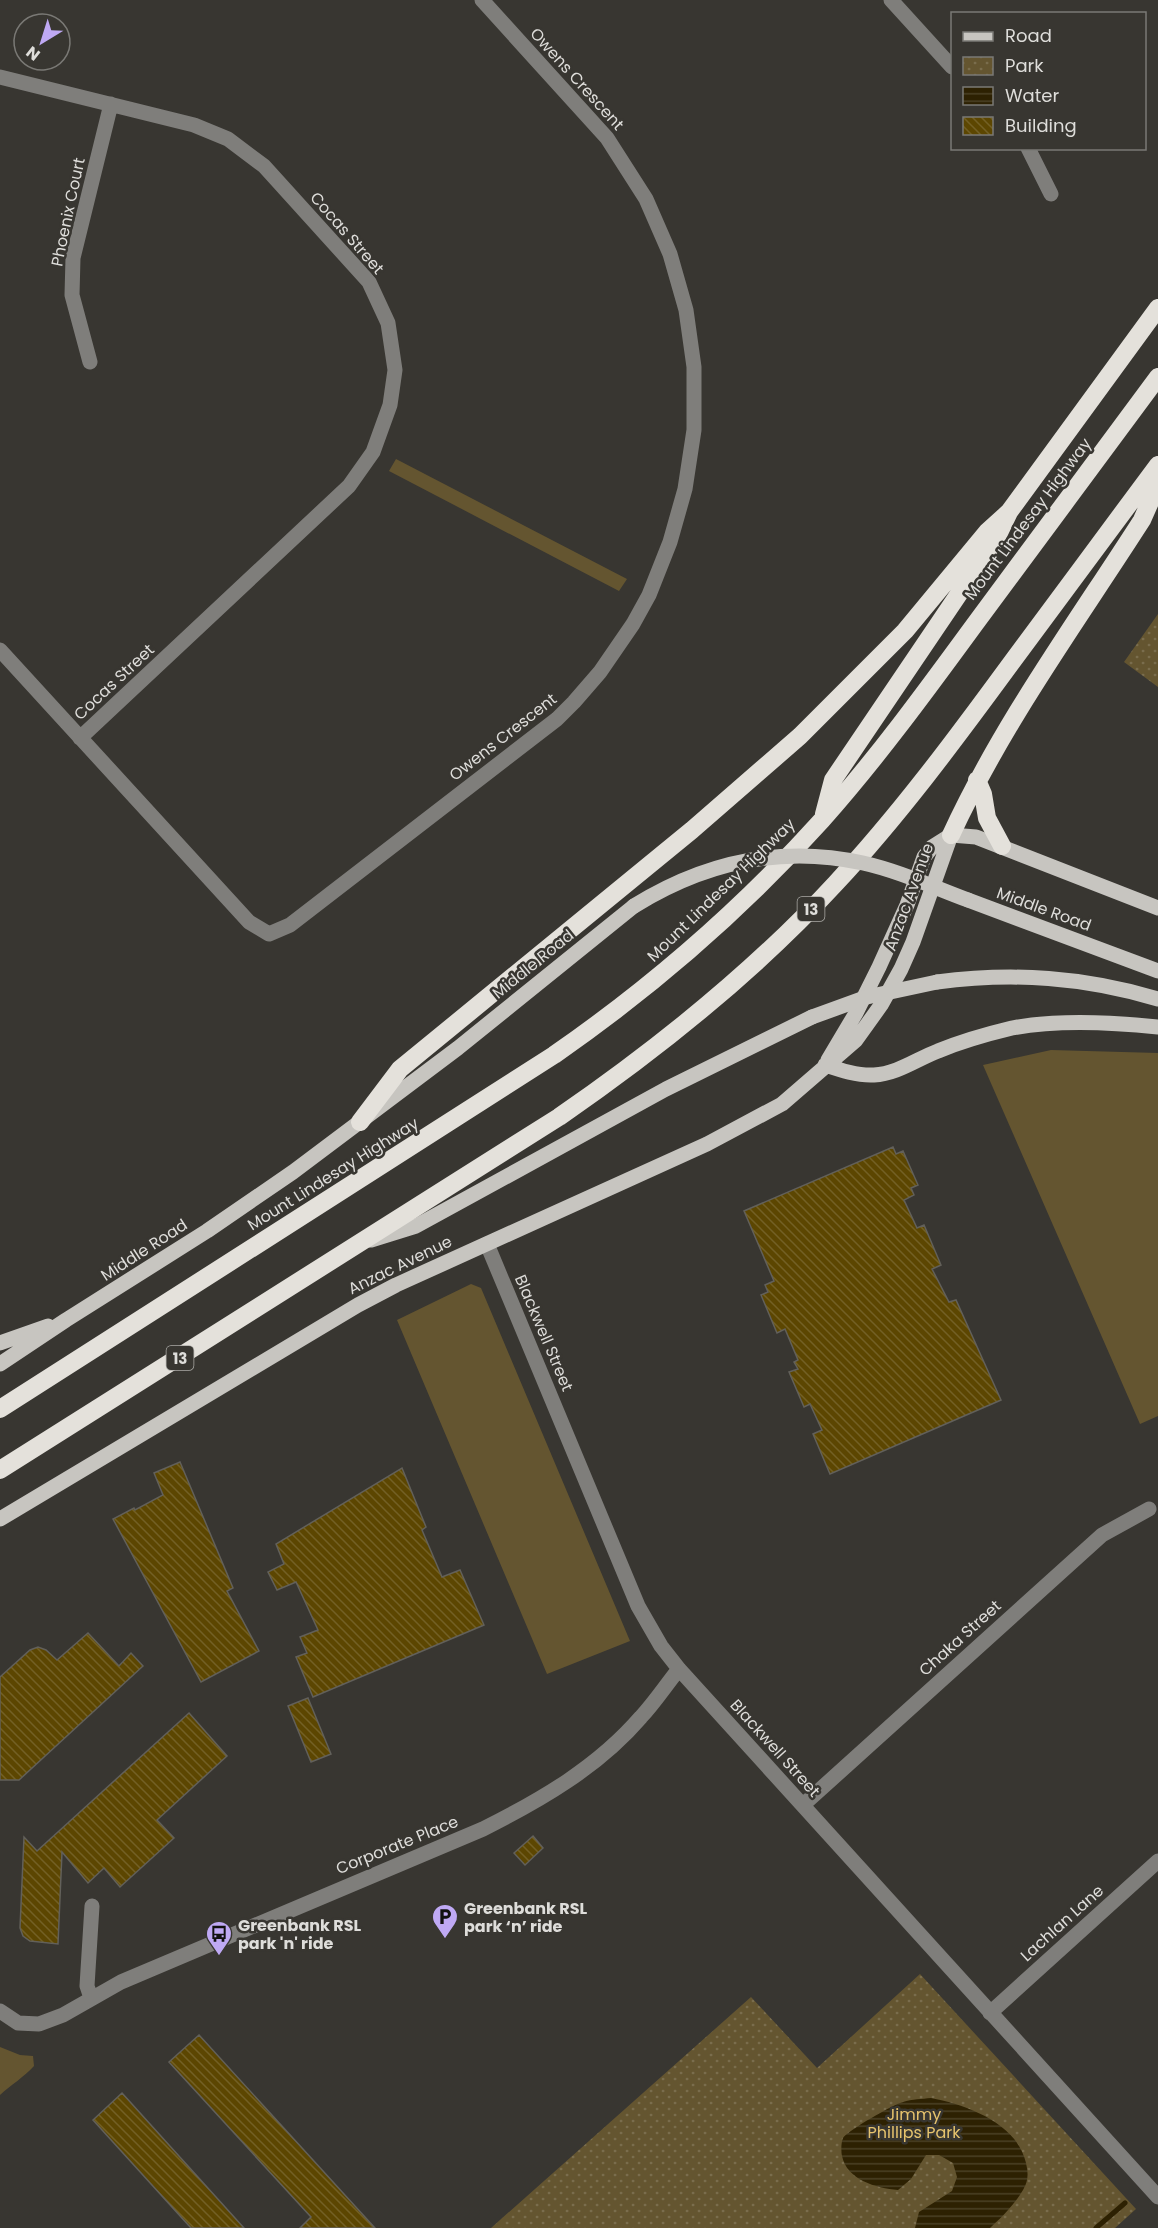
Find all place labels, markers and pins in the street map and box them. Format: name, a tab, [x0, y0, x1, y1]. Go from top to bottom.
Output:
place label: Greenbank RSL park ‘n’ ride	[464, 1897, 588, 1938]
parking icon: Greenbank RSL park ‘n’ ride	[430, 1902, 460, 1940]
place label: Greenbank RSL park 'n' ride	[238, 1914, 362, 1955]
bus stop icon: Greenbank RSL park 'n' ride	[204, 1919, 234, 1957]

